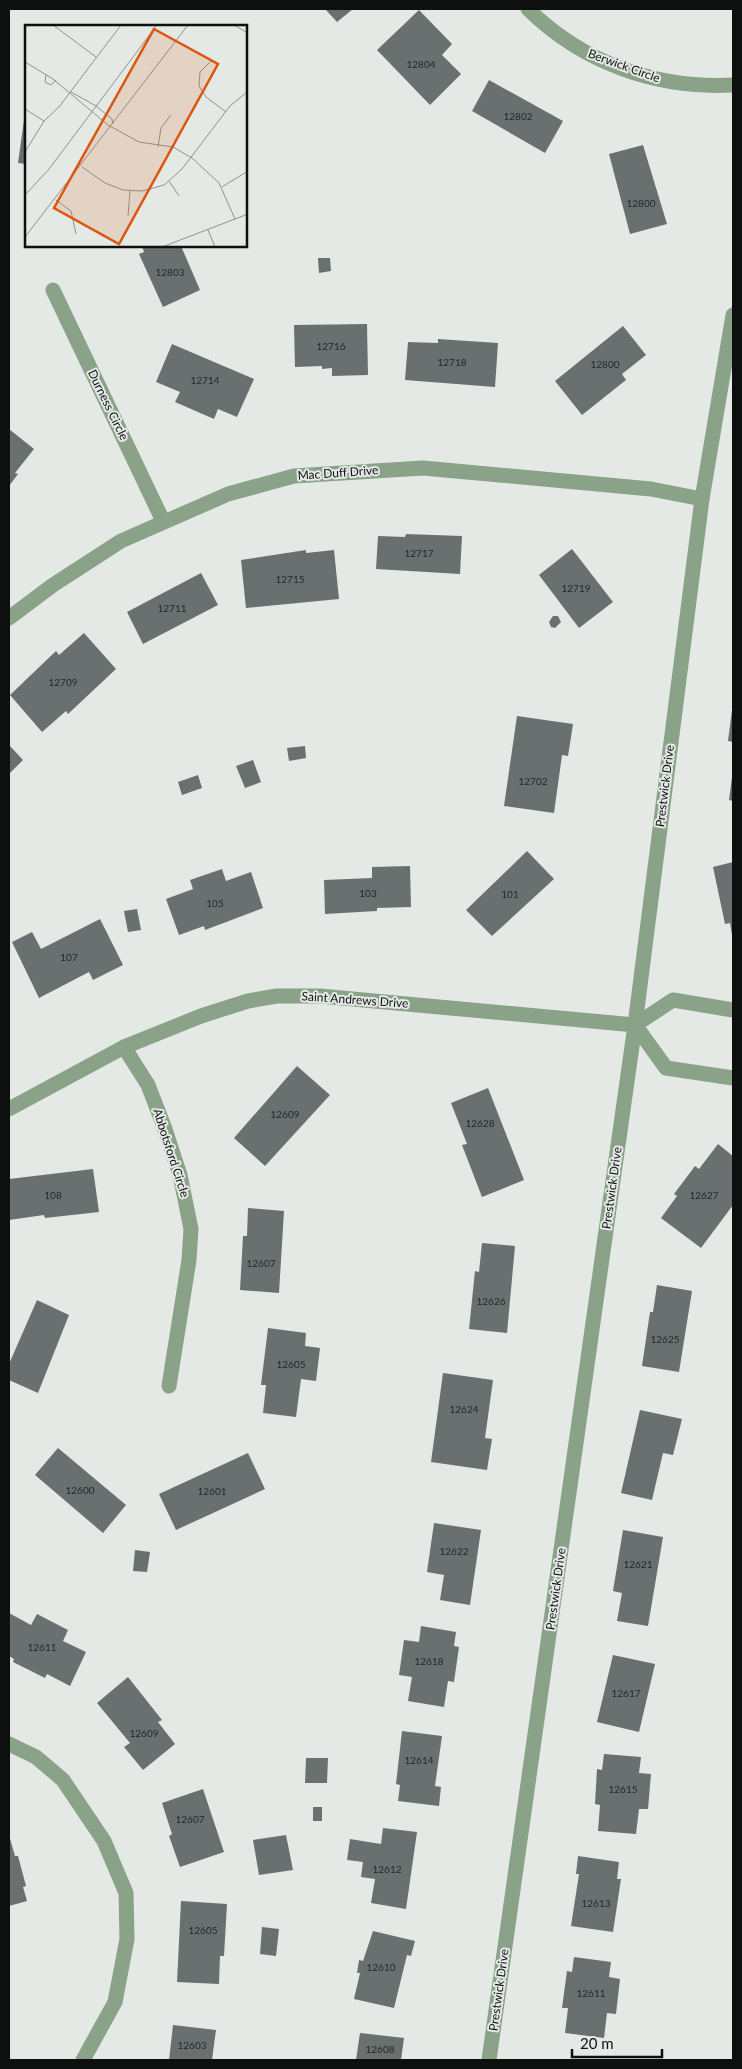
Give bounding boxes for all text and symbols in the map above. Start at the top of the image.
inset map [25,25,248,248]
street label: Berwick Circle [586,46,662,85]
house number: 12804 [406,58,436,70]
house number: 12802 [503,110,533,122]
house number: 12800 [626,197,656,209]
house number: 12803 [155,266,185,278]
house number: 12716 [316,340,346,352]
house number: 12718 [437,356,467,368]
house number: 12800 [590,358,620,370]
street label: Durness Circle [85,367,132,442]
house number: 12714 [190,374,220,386]
street label: Mac Duff Drive [297,462,379,483]
house number: 12717 [404,547,434,559]
house number: 12715 [275,573,305,585]
house number: 12719 [561,582,591,594]
house number: 12711 [157,602,187,614]
house number: 12709 [48,676,78,688]
street label: Prestwick Drive [652,744,677,828]
house number: 12702 [518,775,548,787]
house number: 103 [359,887,377,899]
house number: 101 [501,888,519,900]
house number: 105 [206,897,224,909]
house number: 107 [60,951,78,963]
street label: Saint Andrews Drive [301,988,409,1011]
street label: Abbotsford Circle [150,1107,193,1199]
house number: 12609 [270,1108,300,1120]
house number: 12628 [465,1117,495,1129]
street label: Prestwick Drive [598,1146,625,1230]
house number: 108 [44,1189,62,1201]
house number: 12627 [689,1189,719,1201]
house number: 12607 [246,1257,276,1269]
house number: 12626 [476,1295,506,1307]
house number: 12625 [650,1333,680,1345]
house number: 12605 [276,1358,306,1370]
house number: 12624 [449,1403,479,1415]
house number: 12600 [65,1484,95,1496]
house number: 12601 [197,1485,227,1497]
house number: 12622 [439,1545,469,1557]
street label: Prestwick Drive [542,1547,569,1631]
house number: 12621 [623,1558,653,1570]
house number: 12611 [27,1641,57,1653]
house number: 12618 [414,1655,444,1667]
house number: 12617 [611,1687,641,1699]
house number: 12609 [129,1727,159,1739]
house number: 12614 [404,1754,434,1766]
house number: 12615 [608,1783,638,1795]
house number: 12607 [175,1813,205,1825]
house number: 12612 [372,1863,402,1875]
house number: 12613 [581,1897,611,1909]
house number: 12605 [188,1924,218,1936]
street label: Prestwick Drive [485,1948,512,2032]
house number: 12610 [366,1961,396,1973]
house number: 12611 [576,1987,606,1999]
scale bar [572,2026,662,2058]
text: 20 m [580,2034,614,2052]
house number: 12603 [177,2039,207,2051]
house number: 12608 [365,2043,395,2055]

